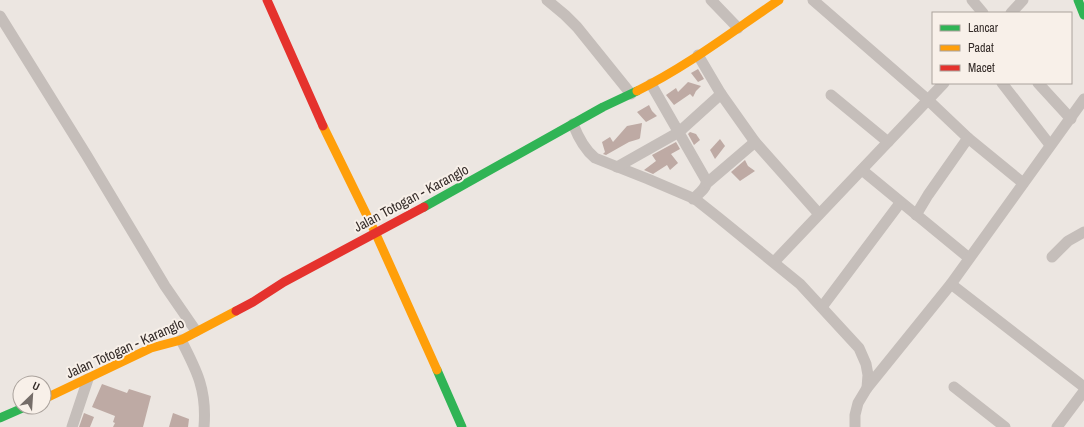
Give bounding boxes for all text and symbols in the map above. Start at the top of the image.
legend [932,12,1072,84]
text: Lancar [968,20,999,36]
text: Padat [968,40,994,56]
text: Macet [968,60,995,76]
street label: Jalan Totogan - Karanglo [351,160,471,236]
street label: Jalan Totogan - Karanglo [63,314,187,382]
north arrow [12,375,52,415]
text: U [30,378,42,394]

